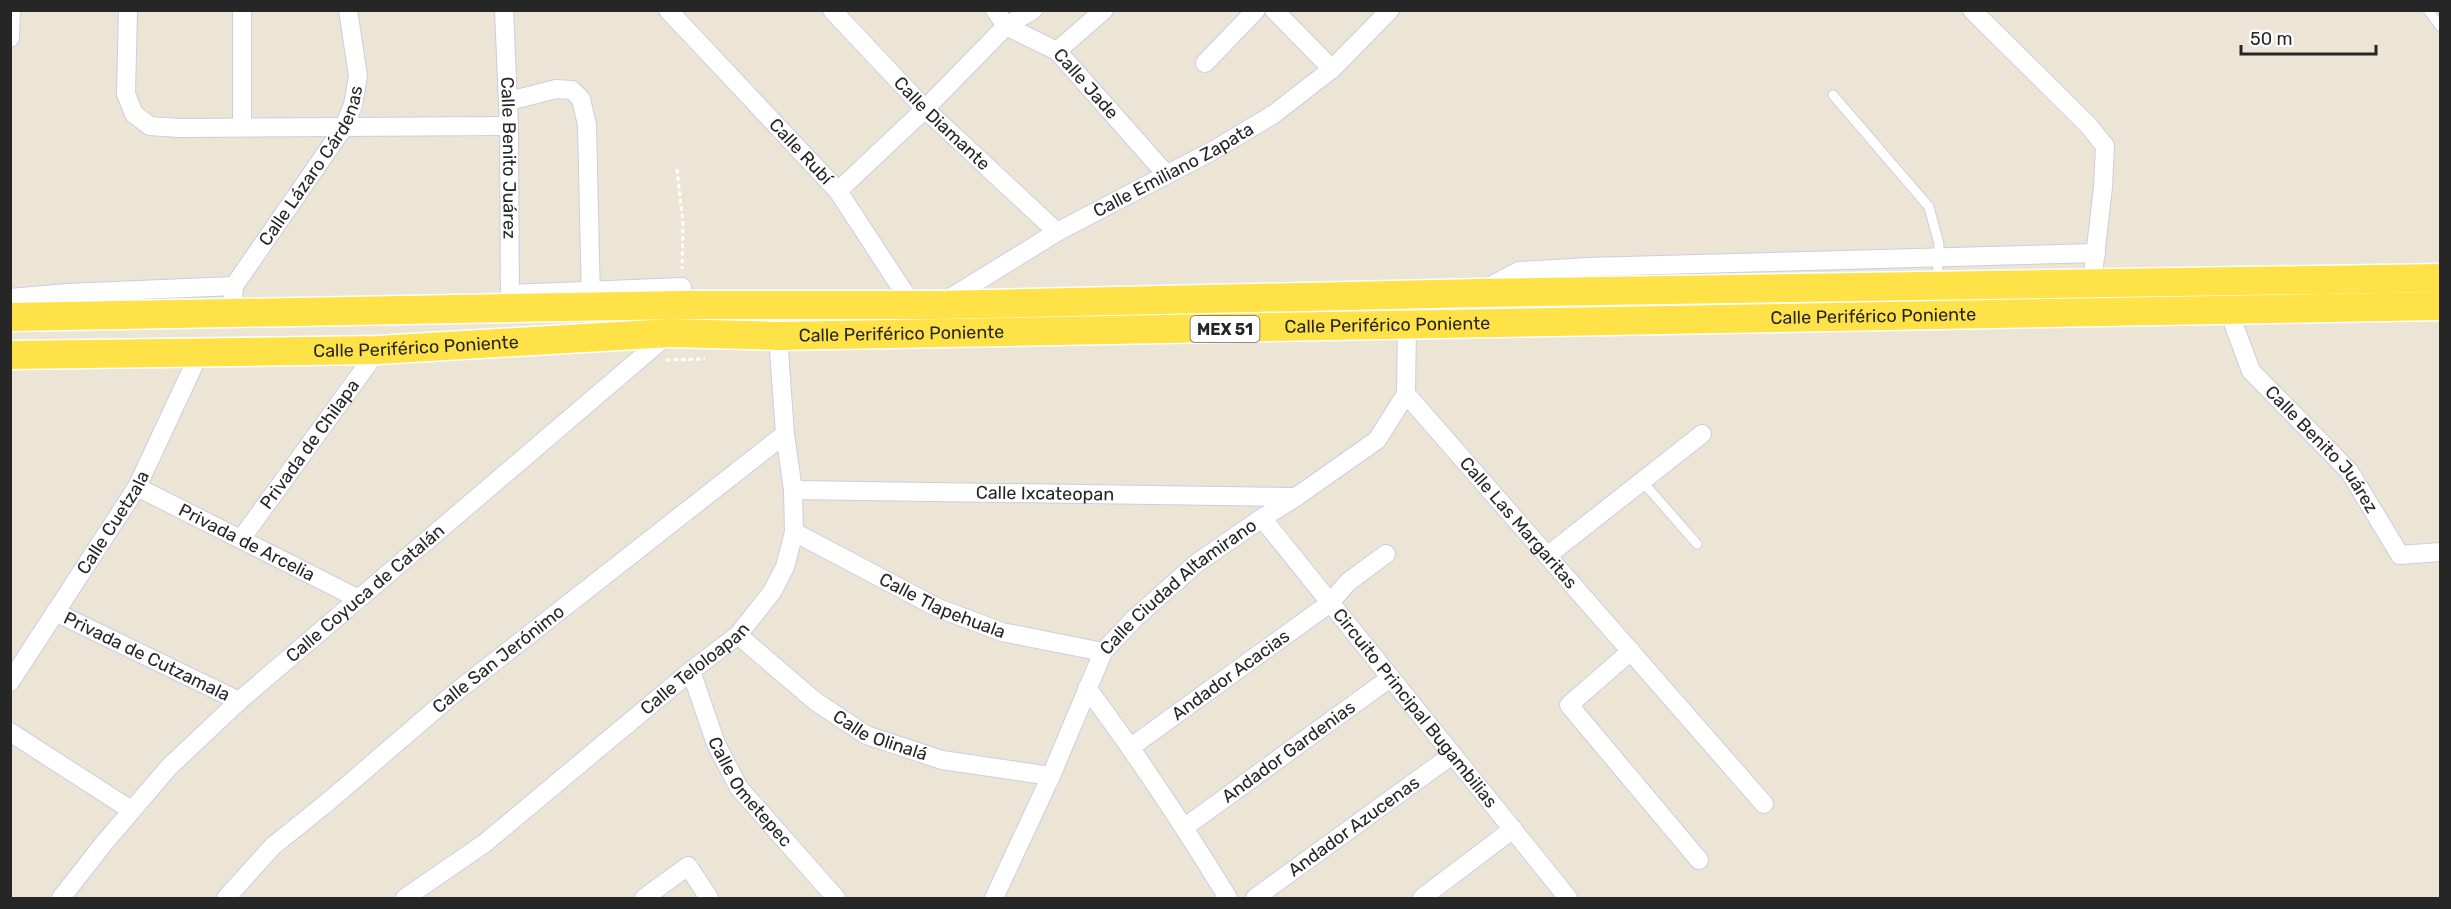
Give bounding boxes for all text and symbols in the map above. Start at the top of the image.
scale bar [2241,18,2376,56]
text: 50 m [2250,28,2293,50]
street label: Calle Jade [1049,44,1123,124]
street label: Calle Diamante [889,72,995,175]
street label: Calle Benito Juárez [496,76,521,239]
street label: Calle Lázaro Cárdenas [254,84,367,250]
street label: Calle Rubí [764,114,838,190]
street label: Calle Emiliano Zapata [1089,118,1258,222]
street label: Calle Periférico Poniente [1770,303,1976,329]
street label: Calle Periférico Poniente [1284,312,1490,338]
road number: MEX 51 [1190,316,1260,342]
street label: Calle Periférico Poniente [798,321,1004,347]
street label: Calle Periférico Poniente [313,331,519,362]
street label: Privada de Chilapa [255,375,364,513]
street label: Calle Benito Juárez [2260,381,2383,517]
street label: Calle Las Margaritas [1455,452,1582,593]
street label: Calle Cuetzala [72,467,154,578]
street label: Calle Ixcateopan [976,482,1114,505]
street label: Privada de Arcelia [175,499,319,586]
street label: Calle Ciudad Altamirano [1095,514,1261,659]
street label: Calle Coyuca de Catalán [281,519,449,667]
street label: Calle Tlapehuala [876,568,1009,643]
street label: Calle San Jerónimo [428,600,569,718]
street label: Circuito Principal Bugambilias [1328,604,1502,812]
street label: Privada de Cutzamala [60,607,233,706]
street label: Calle Teloloapan [636,618,754,720]
street label: Andador Acacias [1167,625,1294,725]
street label: Andador Gardenias [1218,696,1360,808]
street label: Calle Olinalá [829,705,930,765]
street label: Calle Ometepec [703,734,797,851]
street label: Andador Azucenas [1284,771,1424,881]

